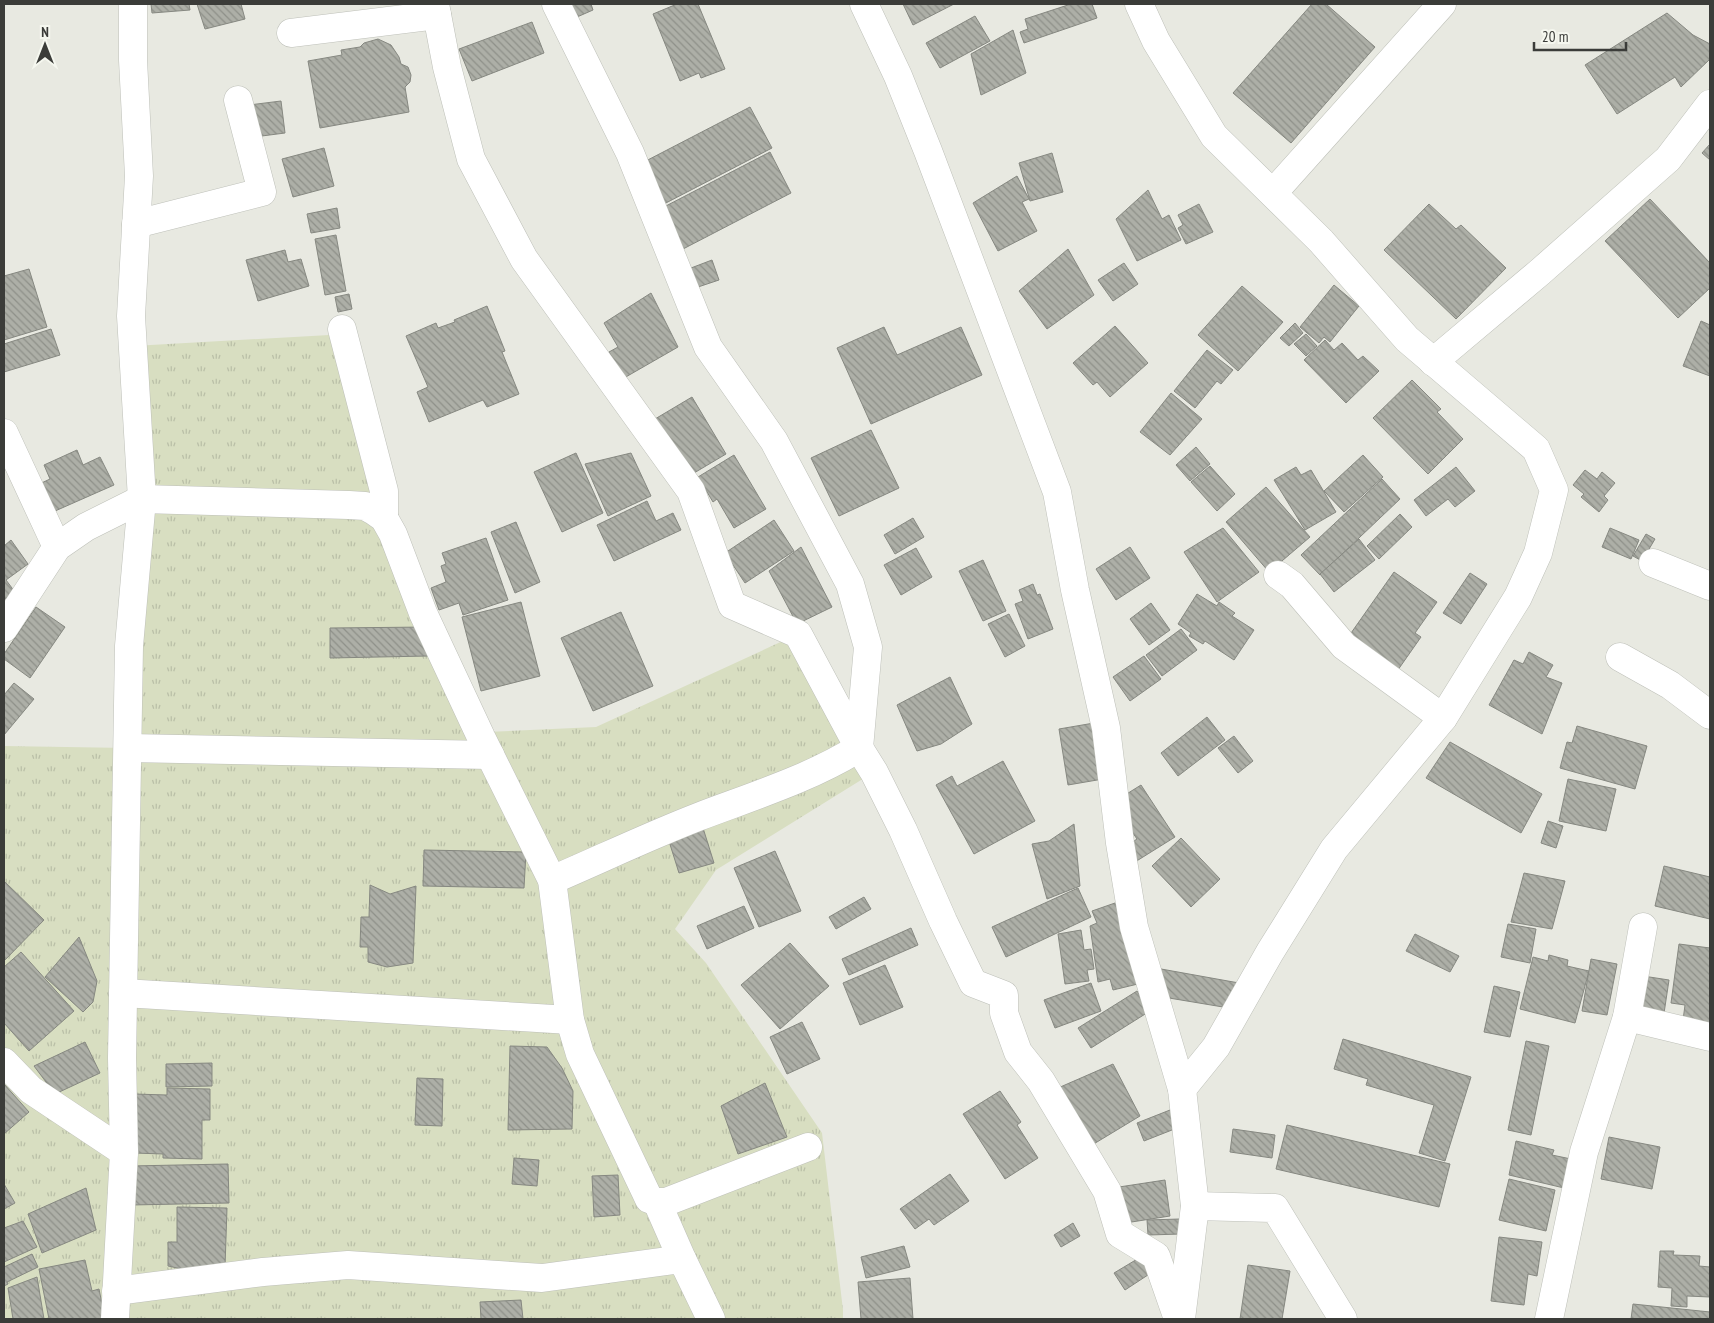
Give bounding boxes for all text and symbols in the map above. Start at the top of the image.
north arrow [20,20,70,70]
scale bar [1534,20,1626,52]
text: N [41,23,49,41]
text: 20 m [1542,27,1568,46]

